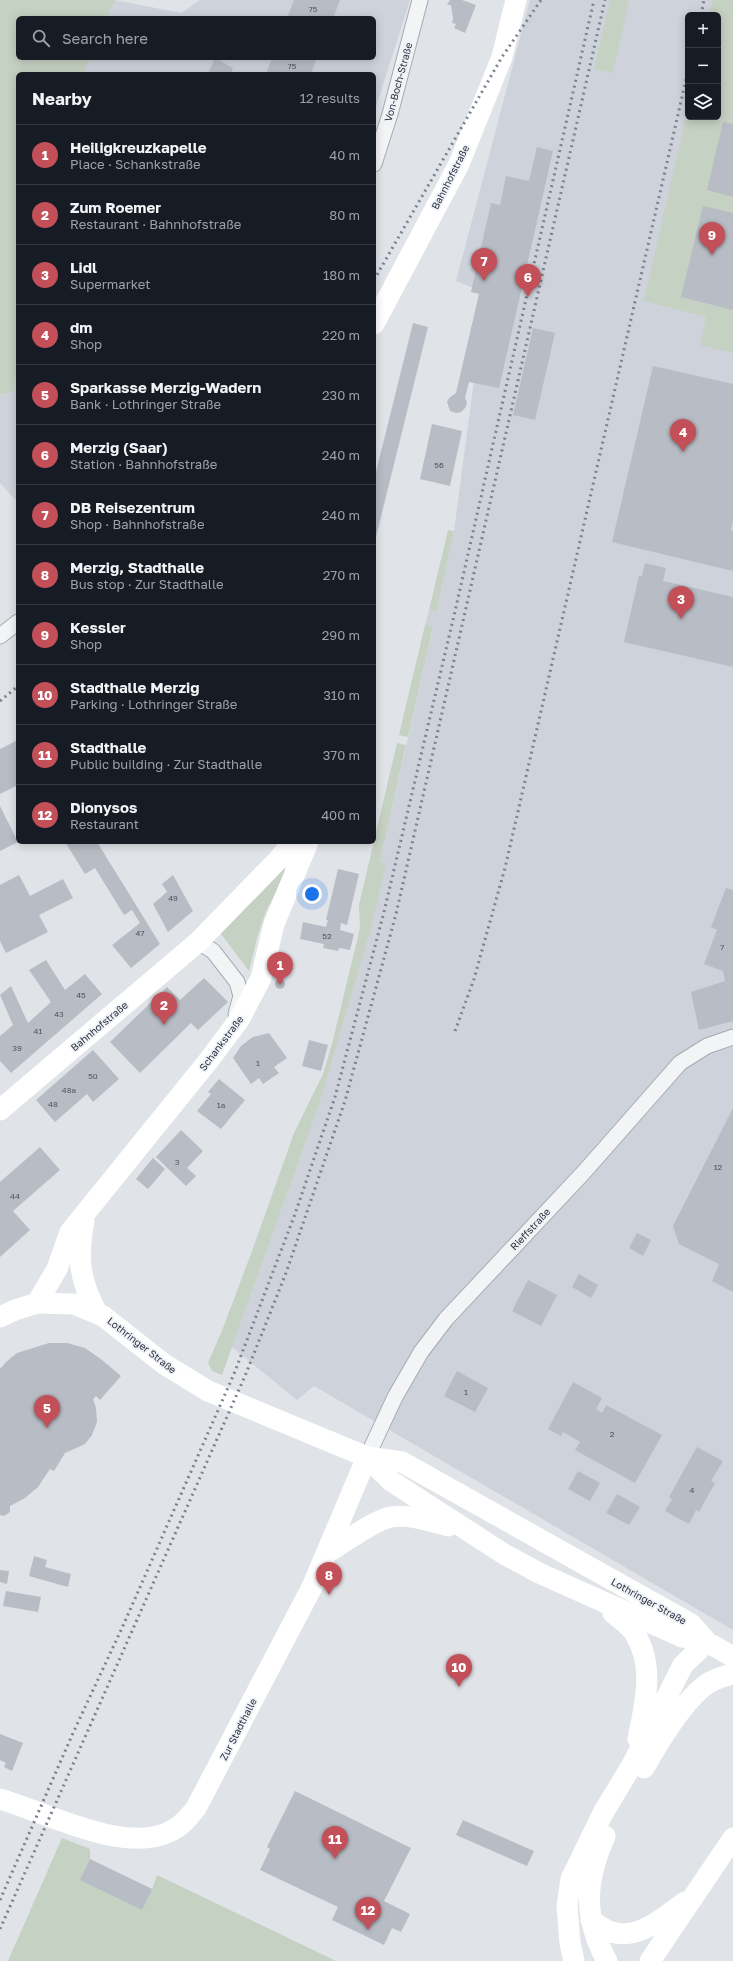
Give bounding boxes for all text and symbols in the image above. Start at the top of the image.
house number: 75 [309,4,318,14]
map controls [685,12,721,120]
button: + [685,12,721,48]
search box [16,16,376,60]
icon: search [30,27,52,49]
text: Search here [62,29,148,47]
street label: Von-Boch-Straße [382,41,414,123]
button: − [685,48,721,84]
house number: 75 [288,61,297,71]
button: layers [685,84,721,120]
text: Nearby [32,88,92,109]
text: 12 results [300,90,360,106]
text: Heiligkreuzkapelle [70,138,207,156]
street label: Bahnhofstraße [429,143,471,211]
text: 1 [42,147,48,163]
text: 40 m [329,147,360,163]
text: Place · Schankstraße [70,156,201,172]
text: Zum Roemer [70,198,161,216]
text: 2 [41,207,49,223]
text: 80 m [329,207,360,223]
text: Restaurant · Bahnhofstraße [70,216,241,232]
pin: 9 [699,222,725,255]
pin: 7 [471,248,497,281]
text: Lidl [70,258,97,276]
pin: 6 [515,264,541,297]
text: 3 [41,267,49,283]
text: 180 m [323,267,360,283]
text: Supermarket [70,276,151,292]
text: dm [70,318,92,336]
text: 4 [41,327,49,343]
text: 220 m [322,327,360,343]
text: Shop [70,336,102,352]
text: Sparkasse Merzig-Wadern [70,378,261,396]
text: 5 [41,387,49,403]
text: 230 m [322,387,360,403]
text: Bank · Lothringer Straße [70,396,221,412]
pin: 4 [670,419,696,452]
text: Merzig (Saar) [70,438,168,456]
text: 6 [41,447,49,463]
text: 240 m [322,447,360,463]
text: Station · Bahnhofstraße [70,456,217,472]
house number: 56 [434,460,444,470]
text: DB Reisezentrum [70,498,195,516]
text: 7 [41,507,49,523]
text: 240 m [322,507,360,523]
text: Shop · Bahnhofstraße [70,516,204,532]
text: Merzig, Stadthalle [70,558,204,576]
text: 8 [41,567,49,583]
text: 270 m [323,567,360,583]
text: Bus stop · Zur Stadthalle [70,576,224,592]
pin: 3 [668,586,694,619]
text: Kessler [70,618,126,636]
text: 9 [41,627,49,643]
text: 290 m [322,627,360,643]
text: Shop [70,636,102,652]
text: Stadthalle Merzig [70,678,199,696]
text: 10 [37,687,53,703]
text: 310 m [323,687,360,703]
text: Parking · Lothringer Straße [70,696,237,712]
text: Stadthalle [70,738,146,756]
text: 11 [38,747,52,763]
text: 370 m [323,747,360,763]
text: Public building · Zur Stadthalle [70,756,262,772]
text: Dionysos [70,798,137,816]
text: 12 [38,807,52,823]
text: 400 m [321,807,360,823]
text: Restaurant [70,816,139,832]
your location [302,884,322,904]
house number: 49 [168,893,178,903]
house number: 47 [135,928,145,938]
house number: 52 [322,931,332,941]
house number: 7 [720,942,724,952]
pin: 1 [267,952,293,985]
house number: 45 [76,990,86,1000]
pin: 2 [151,992,177,1025]
street label: Bahnhofstraße [68,999,130,1053]
house number: 43 [54,1009,64,1019]
street label: Schankstraße [196,1013,246,1073]
house number: 41 [34,1026,42,1036]
house number: 39 [12,1043,22,1053]
house number: 1 [256,1058,260,1068]
house number: 50 [88,1071,98,1081]
house number: 48a [62,1085,76,1095]
house number: 48 [48,1099,58,1109]
house number: 1a [217,1100,225,1110]
house number: 3 [175,1157,180,1167]
house number: 12 [714,1162,723,1172]
house number: 44 [10,1191,20,1201]
street label: Rieffstraße [508,1205,553,1252]
street label: Lothringer Straße [105,1314,179,1376]
house number: 1 [464,1387,468,1397]
pin: 5 [34,1395,60,1428]
house number: 2 [610,1429,615,1439]
house number: 4 [690,1485,695,1495]
pin: 8 [316,1562,342,1595]
street label: Lothringer Straße [609,1575,689,1627]
pin: 10 [446,1654,472,1687]
street label: Zur Stadthalle [217,1696,259,1762]
pin: 11 [322,1826,348,1859]
pin: 12 [355,1897,381,1930]

